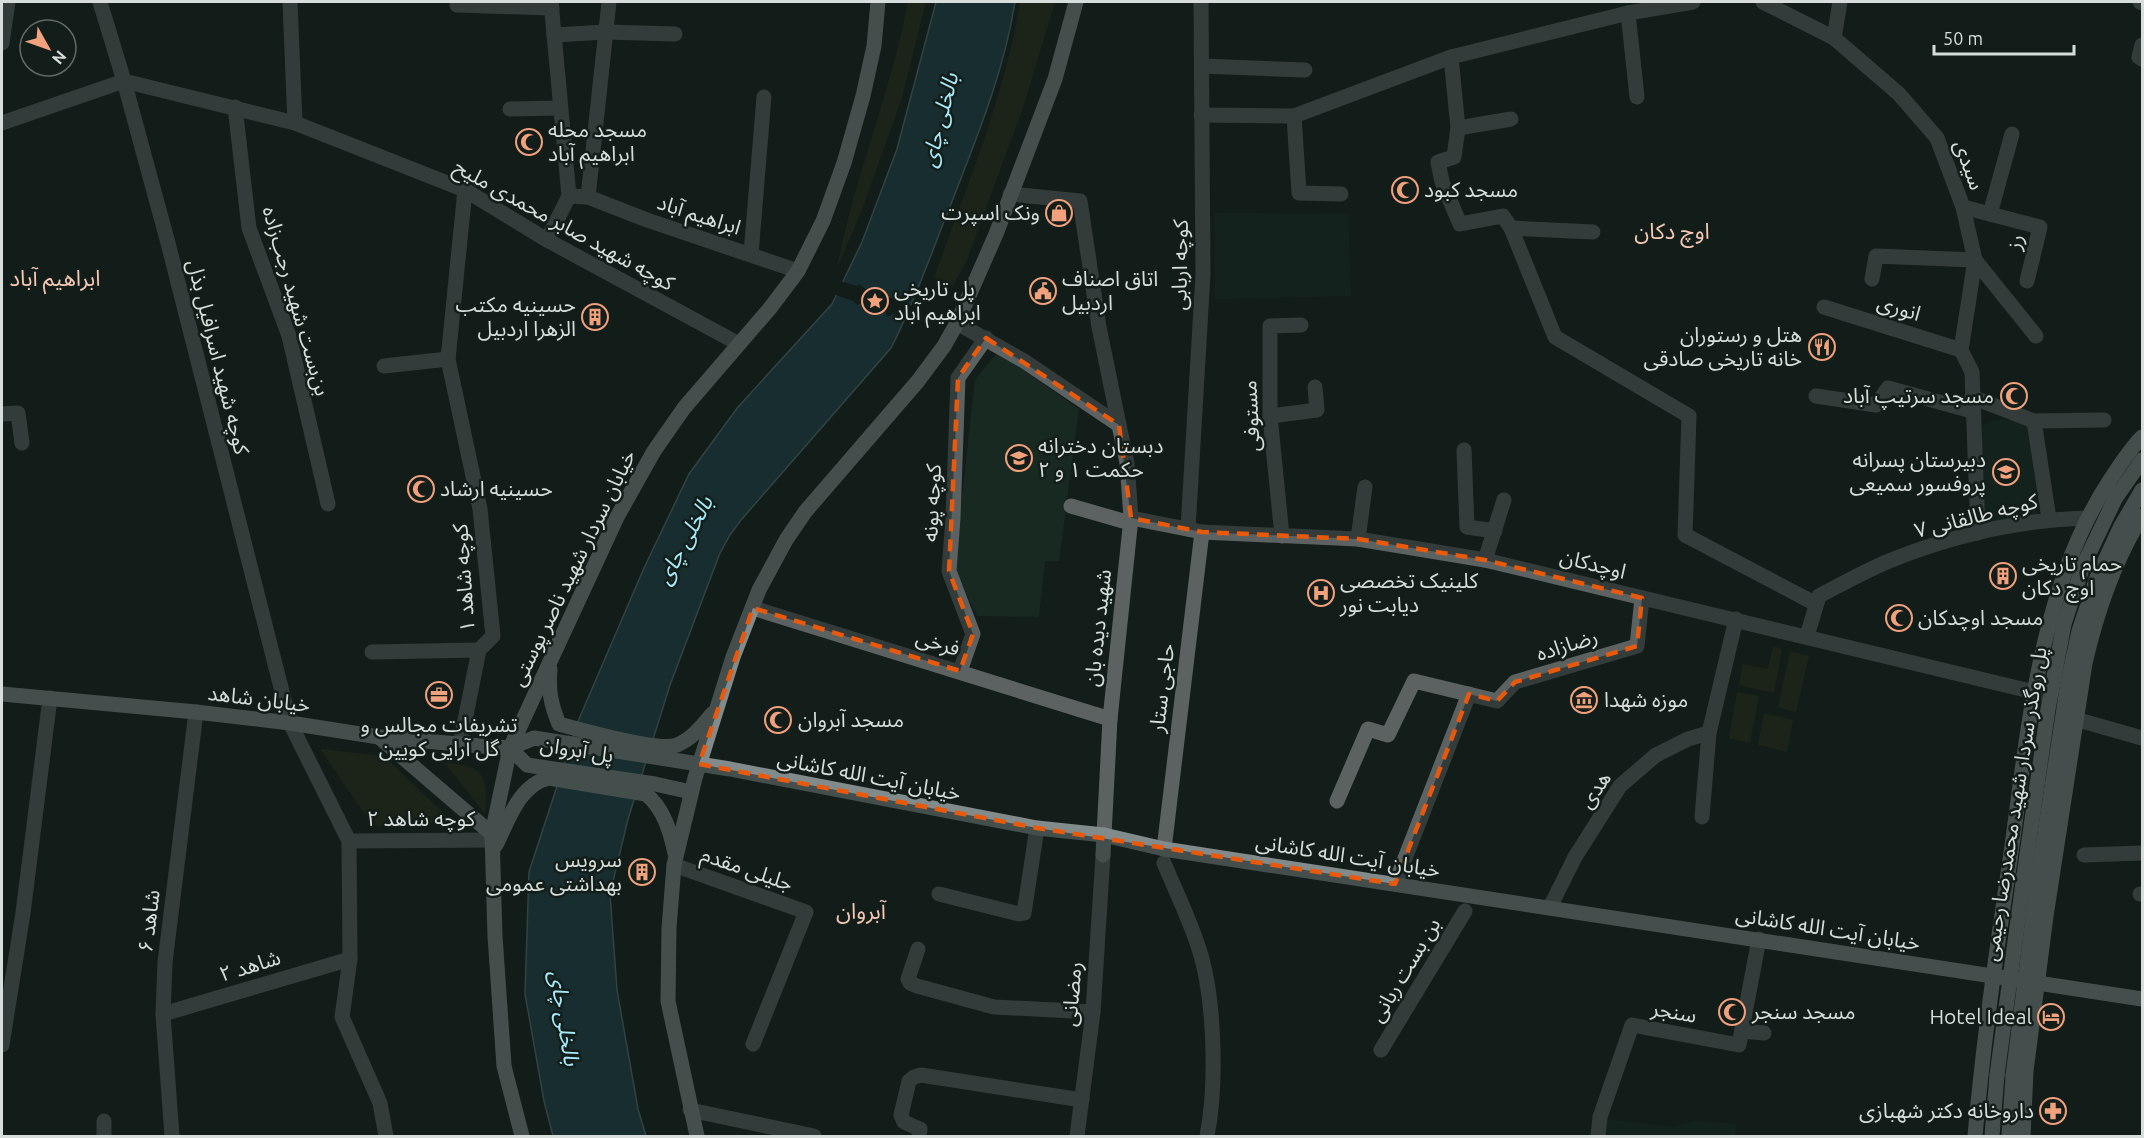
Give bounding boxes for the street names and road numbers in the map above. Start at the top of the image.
street label: سیدی [1949,136,1990,193]
street label: کوچه شهید صابر محمدی ملیح [448,154,679,298]
street label: ابراهیم آباد [653,189,744,243]
street label: بن‌بست شهید رجب‌زاده [257,203,336,399]
street label: کوچه اربابی [1166,219,1194,311]
street label: رز [2000,232,2028,253]
street label: کوچه شهید اسرافیل بذل [181,257,255,457]
street label: انوری [1874,289,1924,326]
street label: مستوفی [1236,380,1265,452]
street label: خیابان سردار شهید ناصر پوستی [504,446,642,690]
street label: کوچه پونه [917,463,947,543]
street label: کوچه طالقانی ۷ [1912,488,2041,544]
street label: کوچه شاهد ۱ [447,523,481,633]
street label: اوچدکان [1557,543,1629,585]
street label: شهید دیده بان [1079,568,1116,688]
street label: رضازاده [1533,623,1601,666]
street label: فرخی [913,624,963,661]
street label: حاجی ستار [1144,642,1179,735]
street label: پل روگذر سردار شهید محمدرضا رحیمی [1977,645,2053,963]
street label: خیابان شاهد [206,680,312,717]
street label: پل آبروان [538,731,616,769]
street label: خیابان آیت الله کاشانی [775,745,963,806]
street label: هدی [1573,766,1616,813]
street label: کوچه شاهد ۲ [367,806,476,832]
street label: خیابان آیت الله کاشانی [1254,829,1442,882]
street label: جلیلی مقدم [696,841,797,900]
street label: شاهد ۶ [132,888,164,953]
street label: خیابان آیت الله کاشانی [1734,902,1922,955]
street label: بن بست ربانی [1364,913,1445,1026]
street label: شاهد ۲ [216,944,283,986]
street label: رمضانی [1056,960,1087,1027]
street label: سنجر [1649,995,1699,1028]

